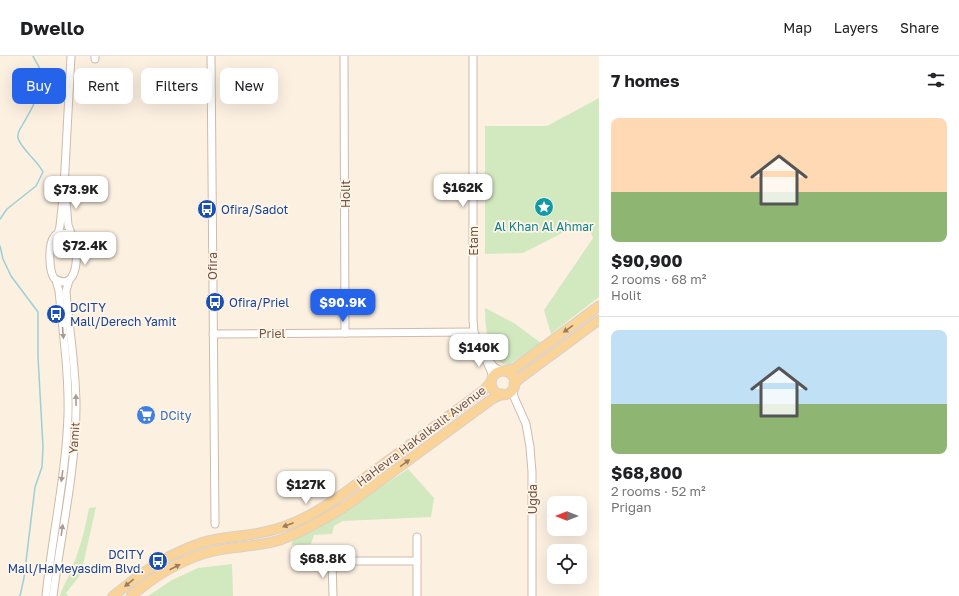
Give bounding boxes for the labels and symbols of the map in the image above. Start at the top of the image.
pin: $162K [435,174,491,208]
pin: $73.9K [43,176,109,210]
street label: Holit [338,180,353,208]
place icon: Al Khan Al Ahmar [533,196,555,218]
bus stop icon: Ofira/Sadot [196,198,218,220]
place label: Ofira/Sadot [221,202,289,217]
place label: Al Khan Al Ahmar [494,219,594,234]
street label: Etam [466,226,481,256]
pin: $72.4K [52,232,118,266]
street label: Ofira [205,252,220,280]
pin: $90.9K [310,289,376,323]
bus stop icon: Ofira/Priel [204,291,226,313]
place label: Ofira/Priel [229,295,289,310]
place label: DCITY Mall/Derech Yamit [70,300,177,329]
bus stop icon: DCITY Mall/Derech Yamit [45,303,67,325]
one-way arrow [562,325,573,333]
street label: Priel [259,326,285,341]
one-way arrow [60,327,66,339]
pin: $140K [451,334,507,368]
street label: HaHevra HaKalkalit Avenue [353,382,489,490]
one-way arrow [73,393,79,406]
supermarket icon: DCity [135,404,157,426]
place label: DCity [160,408,192,423]
street label: Yamit [65,421,83,455]
one-way arrow [399,459,410,467]
one-way arrow [59,470,66,482]
pin: $127K [278,471,334,505]
street label: Ugda [525,484,540,514]
north arrow [547,496,587,536]
one-way arrow [282,522,294,528]
one-way arrow [59,524,65,536]
pin: $68.8K [290,545,356,579]
place label: DCITY Mall/HaMeyasdim Blvd. [8,547,144,576]
bus stop icon: DCITY Mall/HaMeyasdim Blvd. [147,550,169,572]
one-way arrow [169,563,181,570]
one-way arrow [124,579,135,588]

